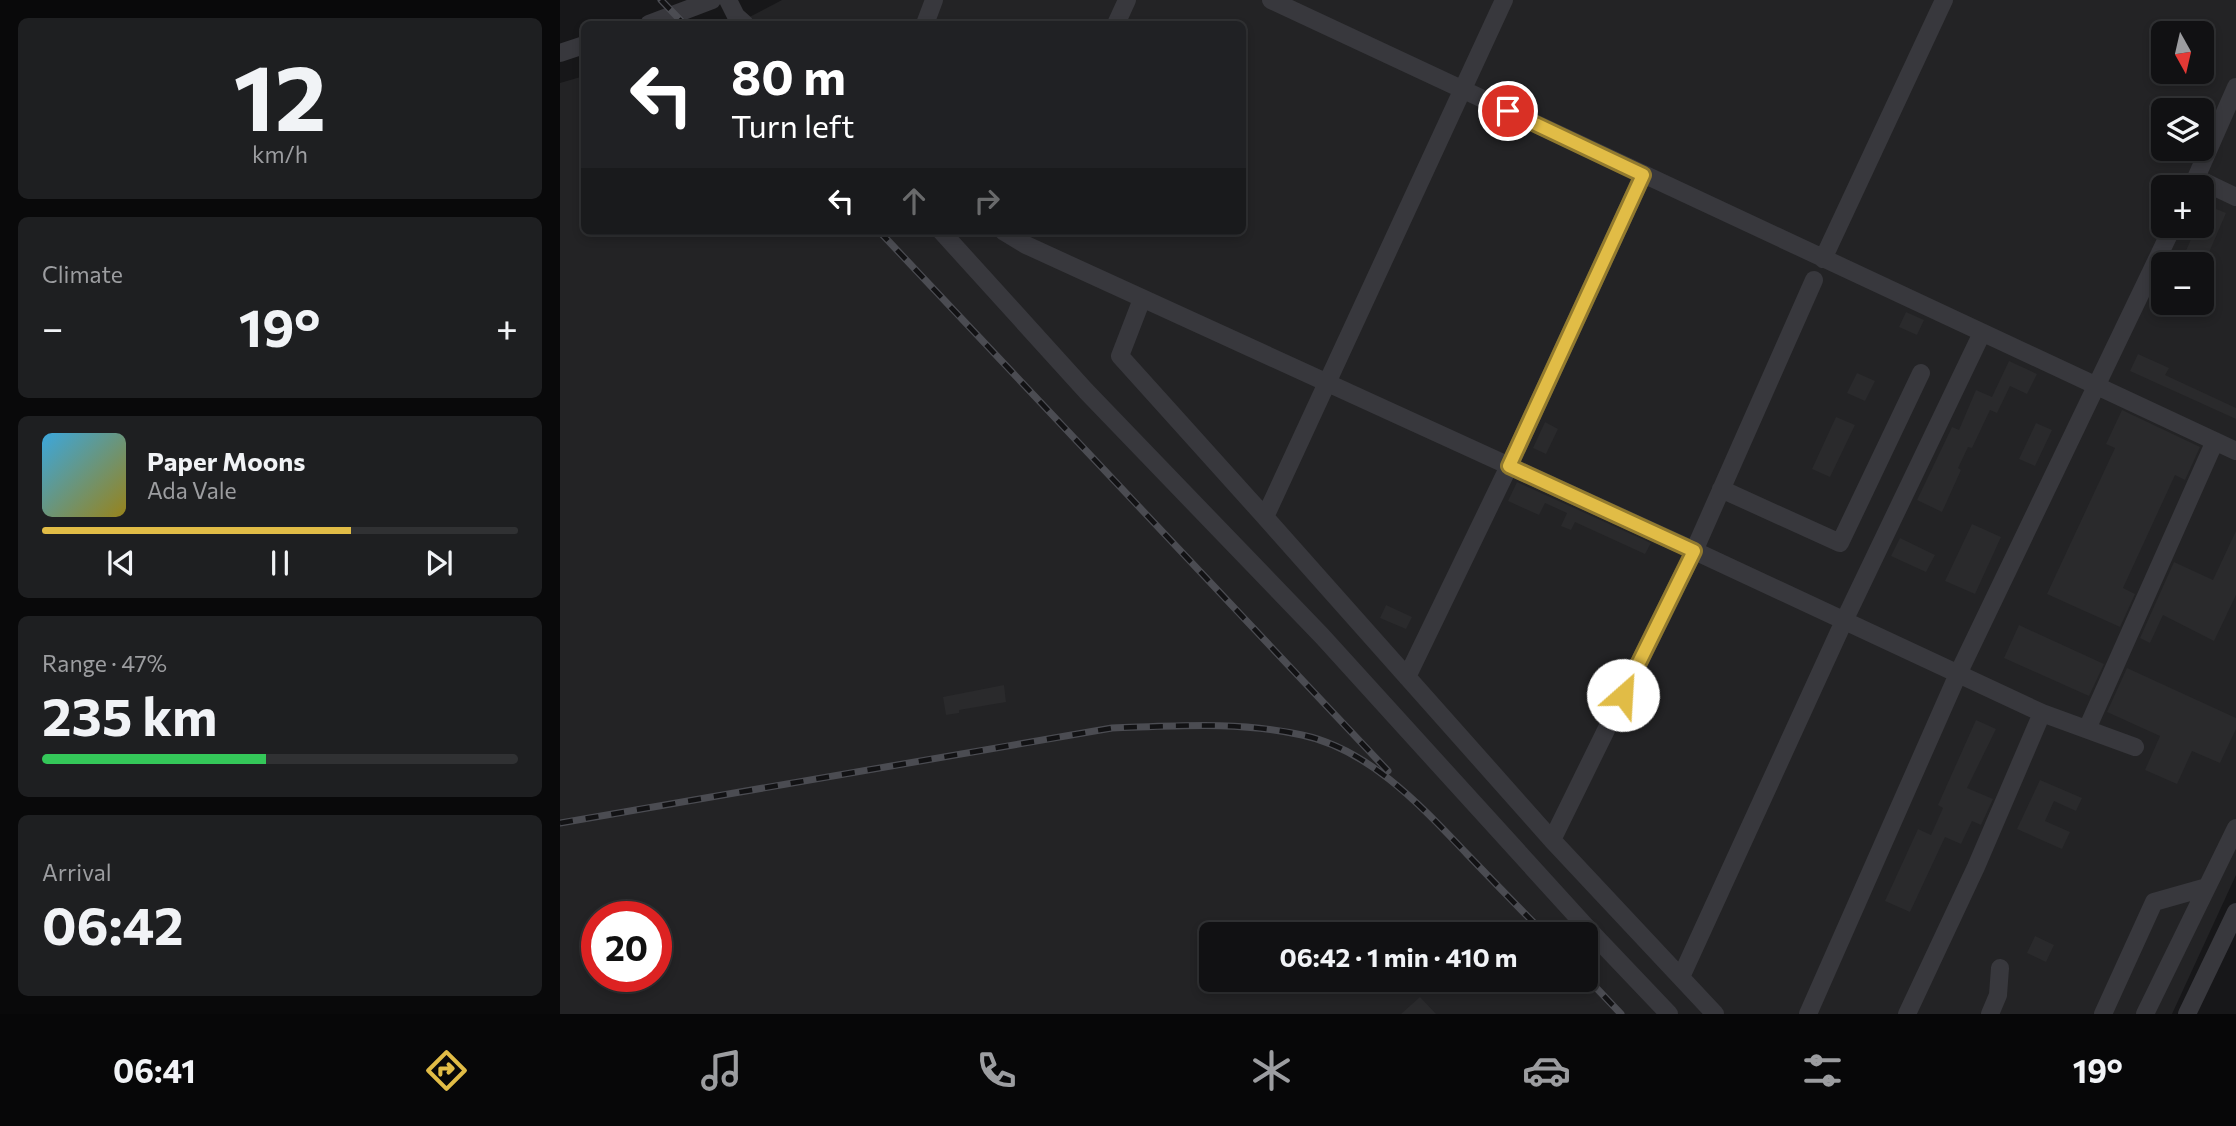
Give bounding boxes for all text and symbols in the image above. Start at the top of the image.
north arrow [2151,21,2214,84]
map controls [2151,21,2214,315]
text: 12 [234,38,326,150]
text: 80 m [731,45,846,105]
icon: left [616,49,707,140]
pin [1478,81,1538,141]
icon: arrive [1489,92,1527,130]
button: layers [2151,98,2214,161]
text: Turn left [731,105,855,145]
text: km/h [252,140,308,168]
button: + [2151,175,2214,238]
icon: left [822,182,860,220]
icon: ahead [895,182,933,220]
icon: right [968,182,1006,220]
button: − [2151,252,2214,315]
text: Climate [42,260,123,288]
text: 19° [239,294,320,358]
text: − [42,303,64,350]
text: + [496,303,518,350]
text: Paper Moons [147,445,305,476]
text: Ada Vale [147,476,237,504]
icon: previous [102,544,140,582]
icon: pause [261,544,299,582]
icon: next [420,544,458,582]
text: Range · 47% [42,649,167,677]
position arrow [1586,658,1660,732]
text: 235 km [42,683,217,747]
text: Arrival [42,858,112,886]
text: 06:42 [42,892,184,956]
speed limit sign: 20 [581,901,672,992]
text: 06:42 · 1 min · 410 m [1280,941,1517,972]
icon: directions [422,1046,471,1095]
icon: music [697,1046,746,1095]
icon: phone [972,1046,1021,1095]
icon: climate [1247,1046,1296,1095]
icon: car [1522,1046,1571,1095]
icon: filters [1798,1046,1847,1095]
text: 06:41 [113,1050,196,1090]
text: 19° [2073,1050,2123,1090]

